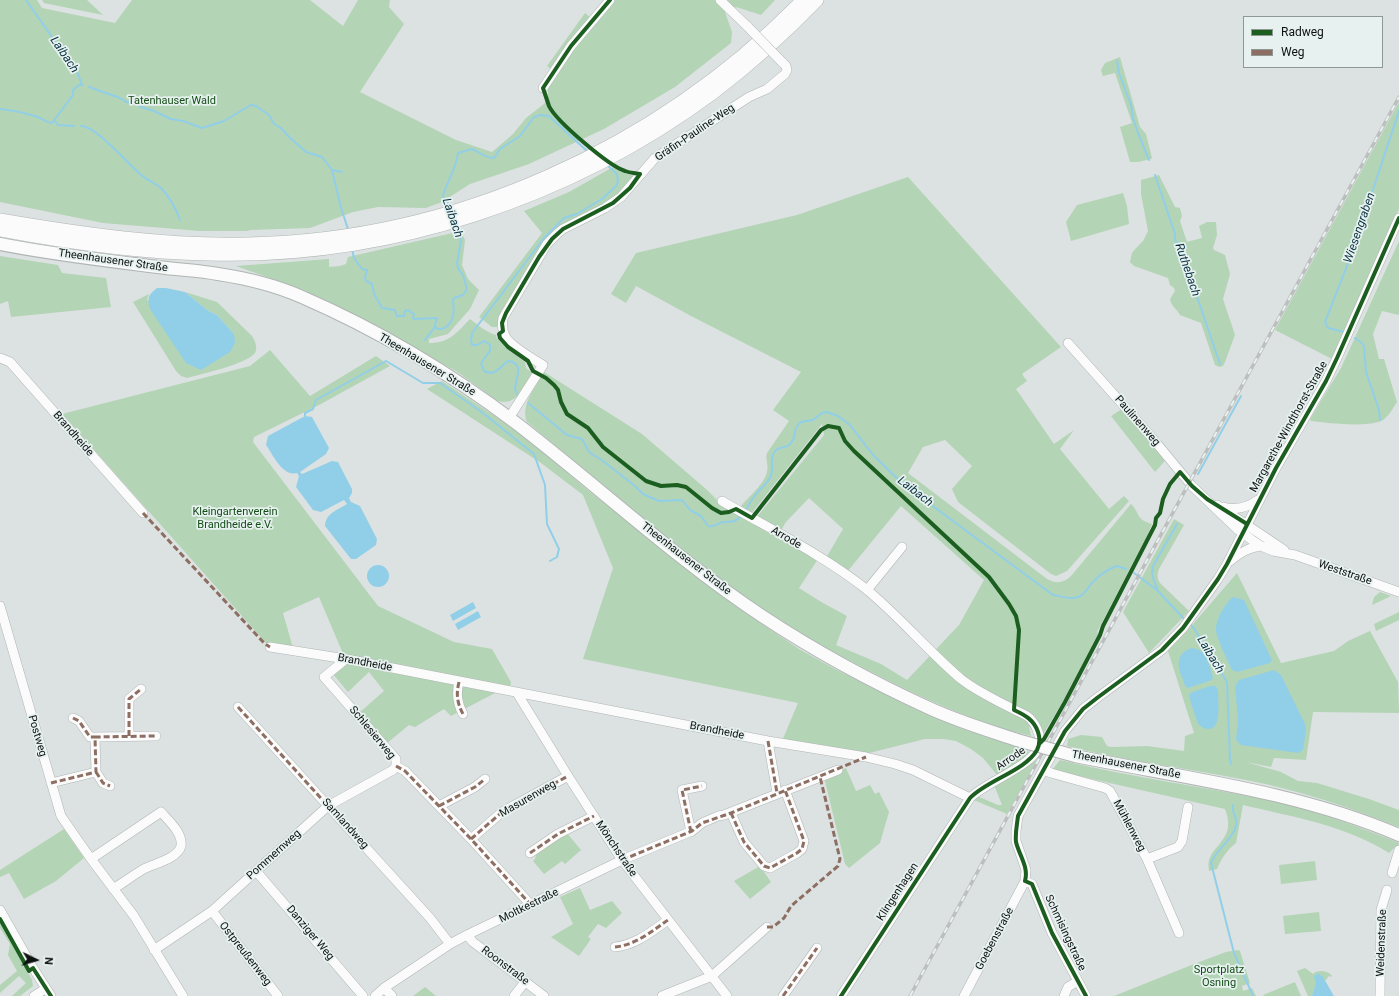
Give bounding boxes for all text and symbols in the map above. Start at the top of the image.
legend [1243,16,1383,68]
text: Radweg [1281,25,1324,39]
water label: Laibach [47,34,81,76]
text: Weg [1281,45,1305,59]
park label: Tatenhauser Wald [128,94,216,108]
street label: Gräfin-Pauline-Weg [653,102,737,164]
water label: Wiesengraben [1341,191,1379,265]
water label: Laibach [439,196,465,240]
water label: Ruthebach [1171,241,1203,299]
street label: Theenhausener Straße [57,247,169,275]
street label: Theenhausener Straße [376,331,478,399]
street label: Margarethe-Windthorst-Straße [1247,359,1331,495]
street label: Paulinenweg [1112,393,1162,449]
street label: Brandheide [50,409,96,459]
water label: Laibach [894,474,936,510]
park label: Kleingartenverein Brandheide e.V. [192,505,278,531]
street label: Theenhausener Straße [638,520,734,598]
street label: Arrode [768,524,804,552]
street label: Weststraße [1316,558,1374,588]
water label: Laibach [1193,634,1227,676]
street label: Brandheide [337,651,393,675]
street label: Schlesierweg [346,704,398,762]
street label: Postweg [25,714,49,758]
street label: Brandheide [689,719,745,743]
street label: Arrode [994,744,1028,774]
street label: Theenhausener Straße [1071,748,1181,782]
street label: Masurenweg [497,777,559,821]
street label: Samlandweg [319,796,371,852]
street label: Mühlenweg [1110,798,1148,854]
street label: Mönchstraße [592,818,640,880]
street label: Pommernweg [244,827,304,883]
street label: Klingenhagen [874,861,922,923]
street label: Moltkestraße [497,886,561,926]
street label: Schmisingstraße [1042,893,1088,973]
street label: Danziger Weg [283,903,337,963]
street label: Goebenstraße [973,906,1017,972]
street label: Weidenstraße [1374,909,1390,977]
street label: Ostpreußenweg [216,919,274,989]
north arrow [16,940,56,980]
street label: Roonstraße [478,944,532,988]
text: N [42,957,55,966]
park label: Sportplatz Osning [1194,963,1244,989]

